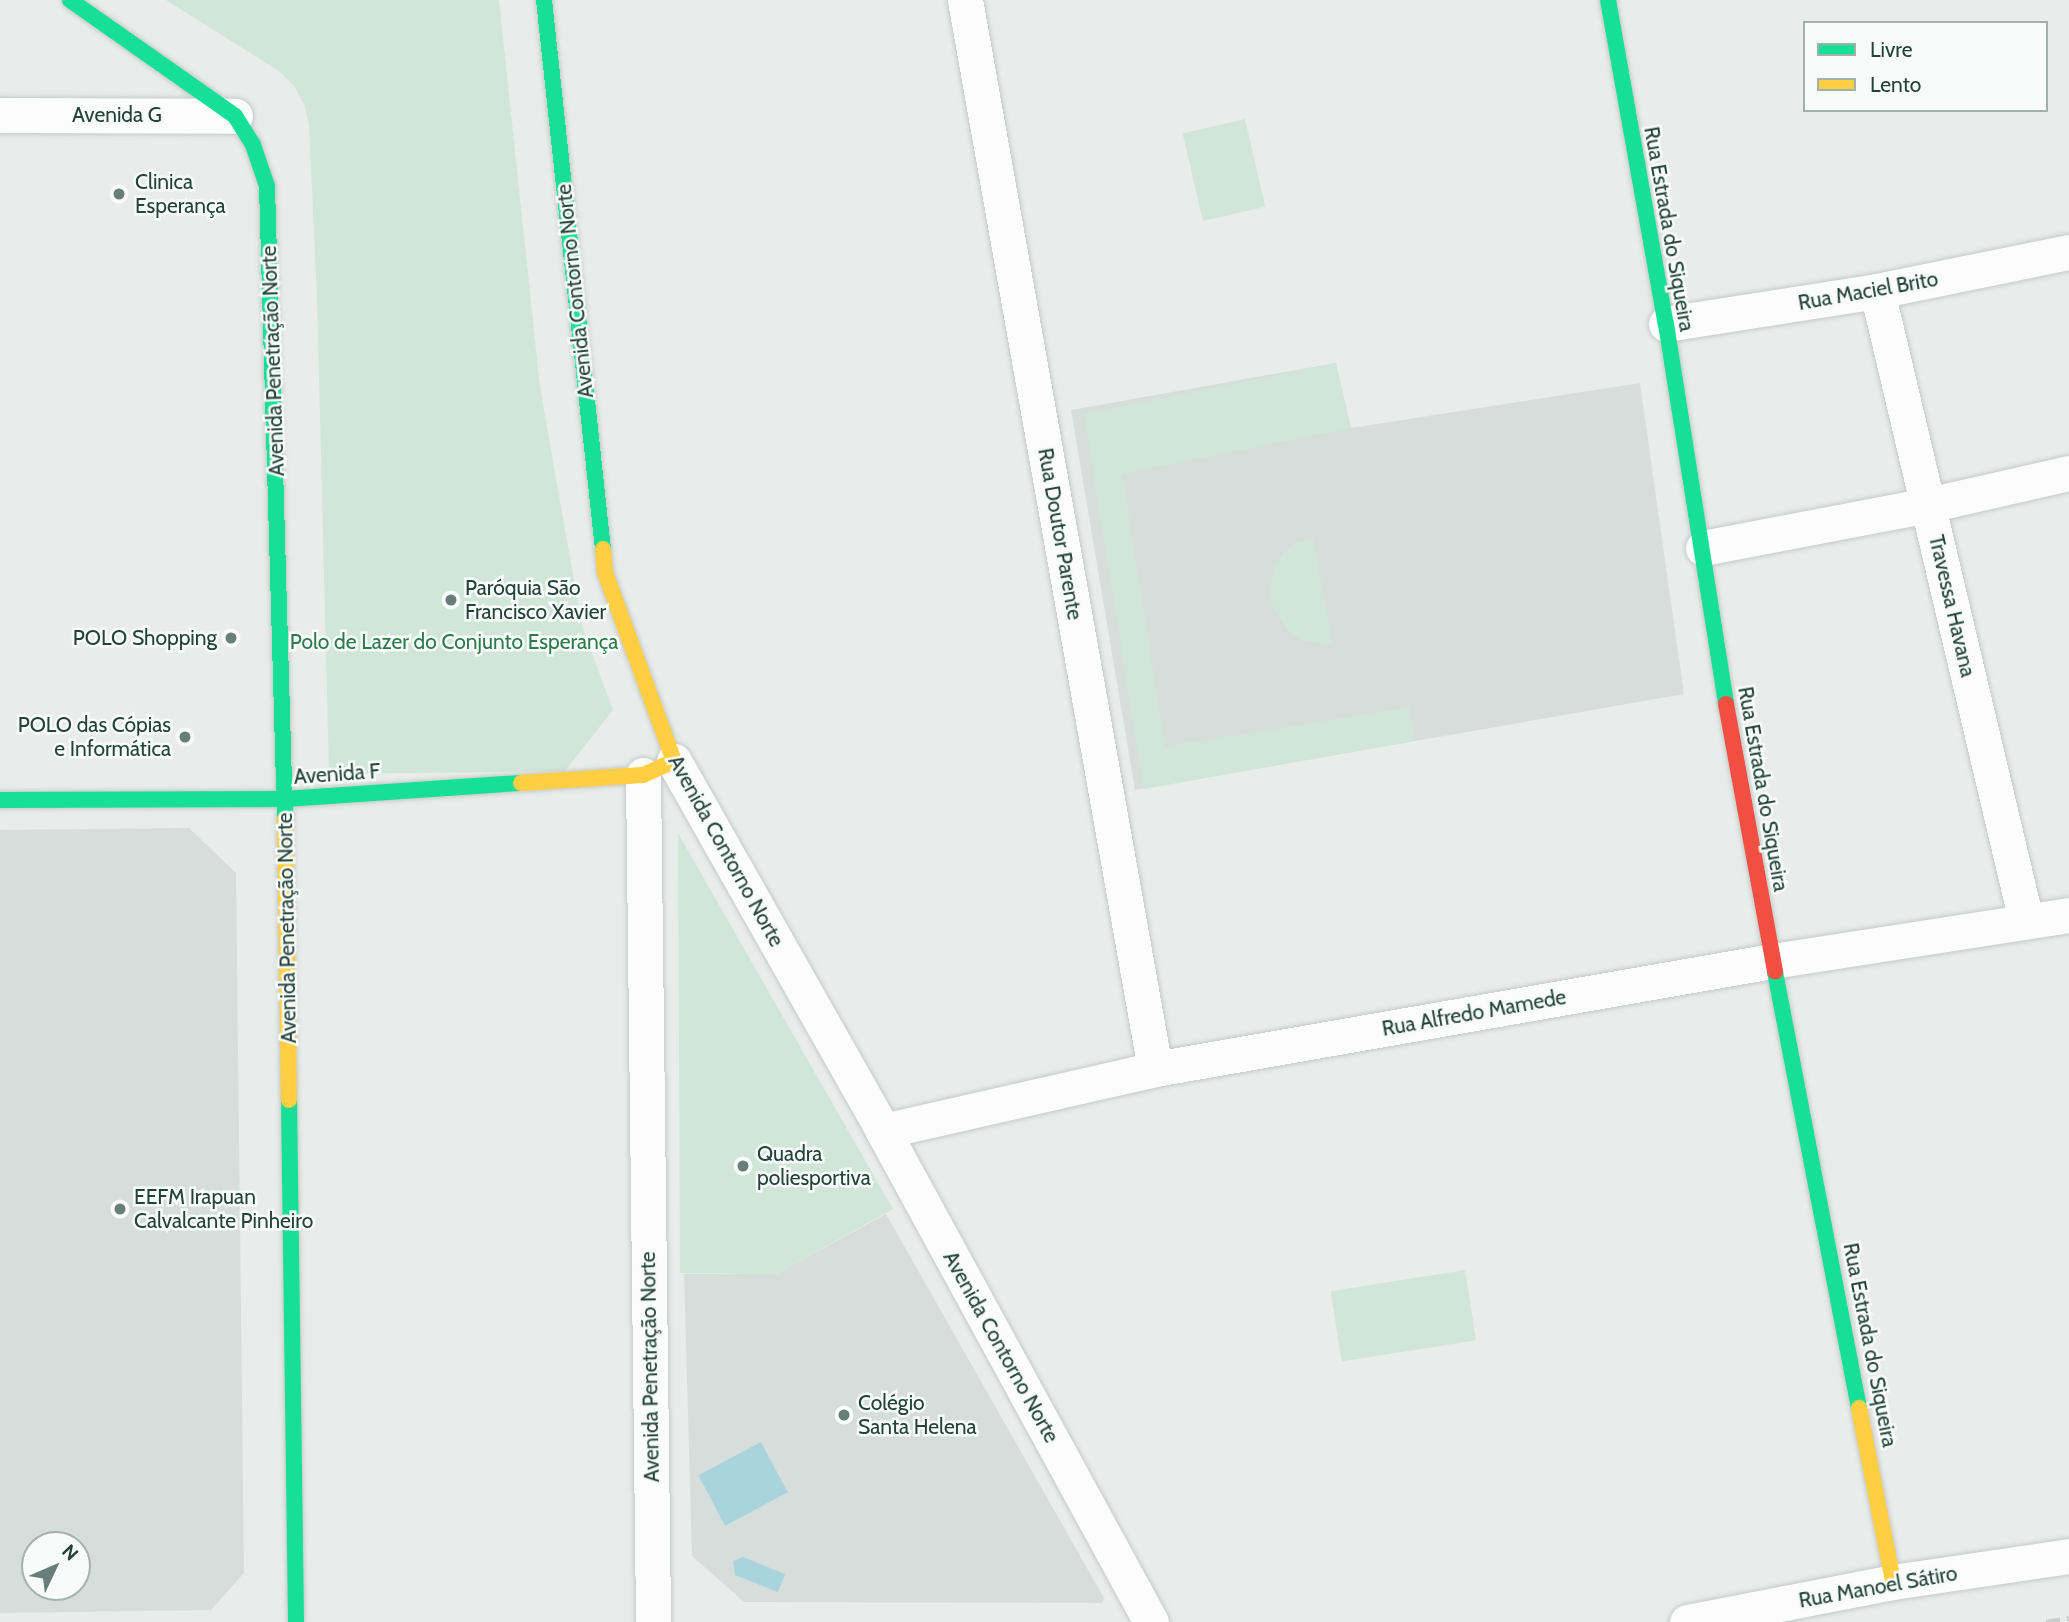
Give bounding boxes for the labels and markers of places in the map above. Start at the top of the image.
place label: Clinica Esperança [135,169,226,219]
marker: Clinica Esperança [109,184,129,204]
place label: Paróquia São Francisco Xavier [465,575,606,625]
marker: Paróquia São Francisco Xavier [443,592,459,608]
place label: POLO Shopping [73,625,217,651]
marker: POLO Shopping [223,630,239,646]
place label: POLO das Cópias e Informática [18,712,171,762]
marker: POLO das Cópias e Informática [177,729,193,745]
place label: Quadra poliesportiva [757,1141,871,1191]
marker: Quadra poliesportiva [735,1158,751,1174]
place label: EEFM Irapuan Calvalcante Pinheiro [134,1184,313,1234]
marker: EEFM Irapuan Calvalcante Pinheiro [112,1201,128,1217]
place label: Colégio Santa Helena [858,1390,977,1440]
marker: Colégio Santa Helena [836,1407,852,1423]

